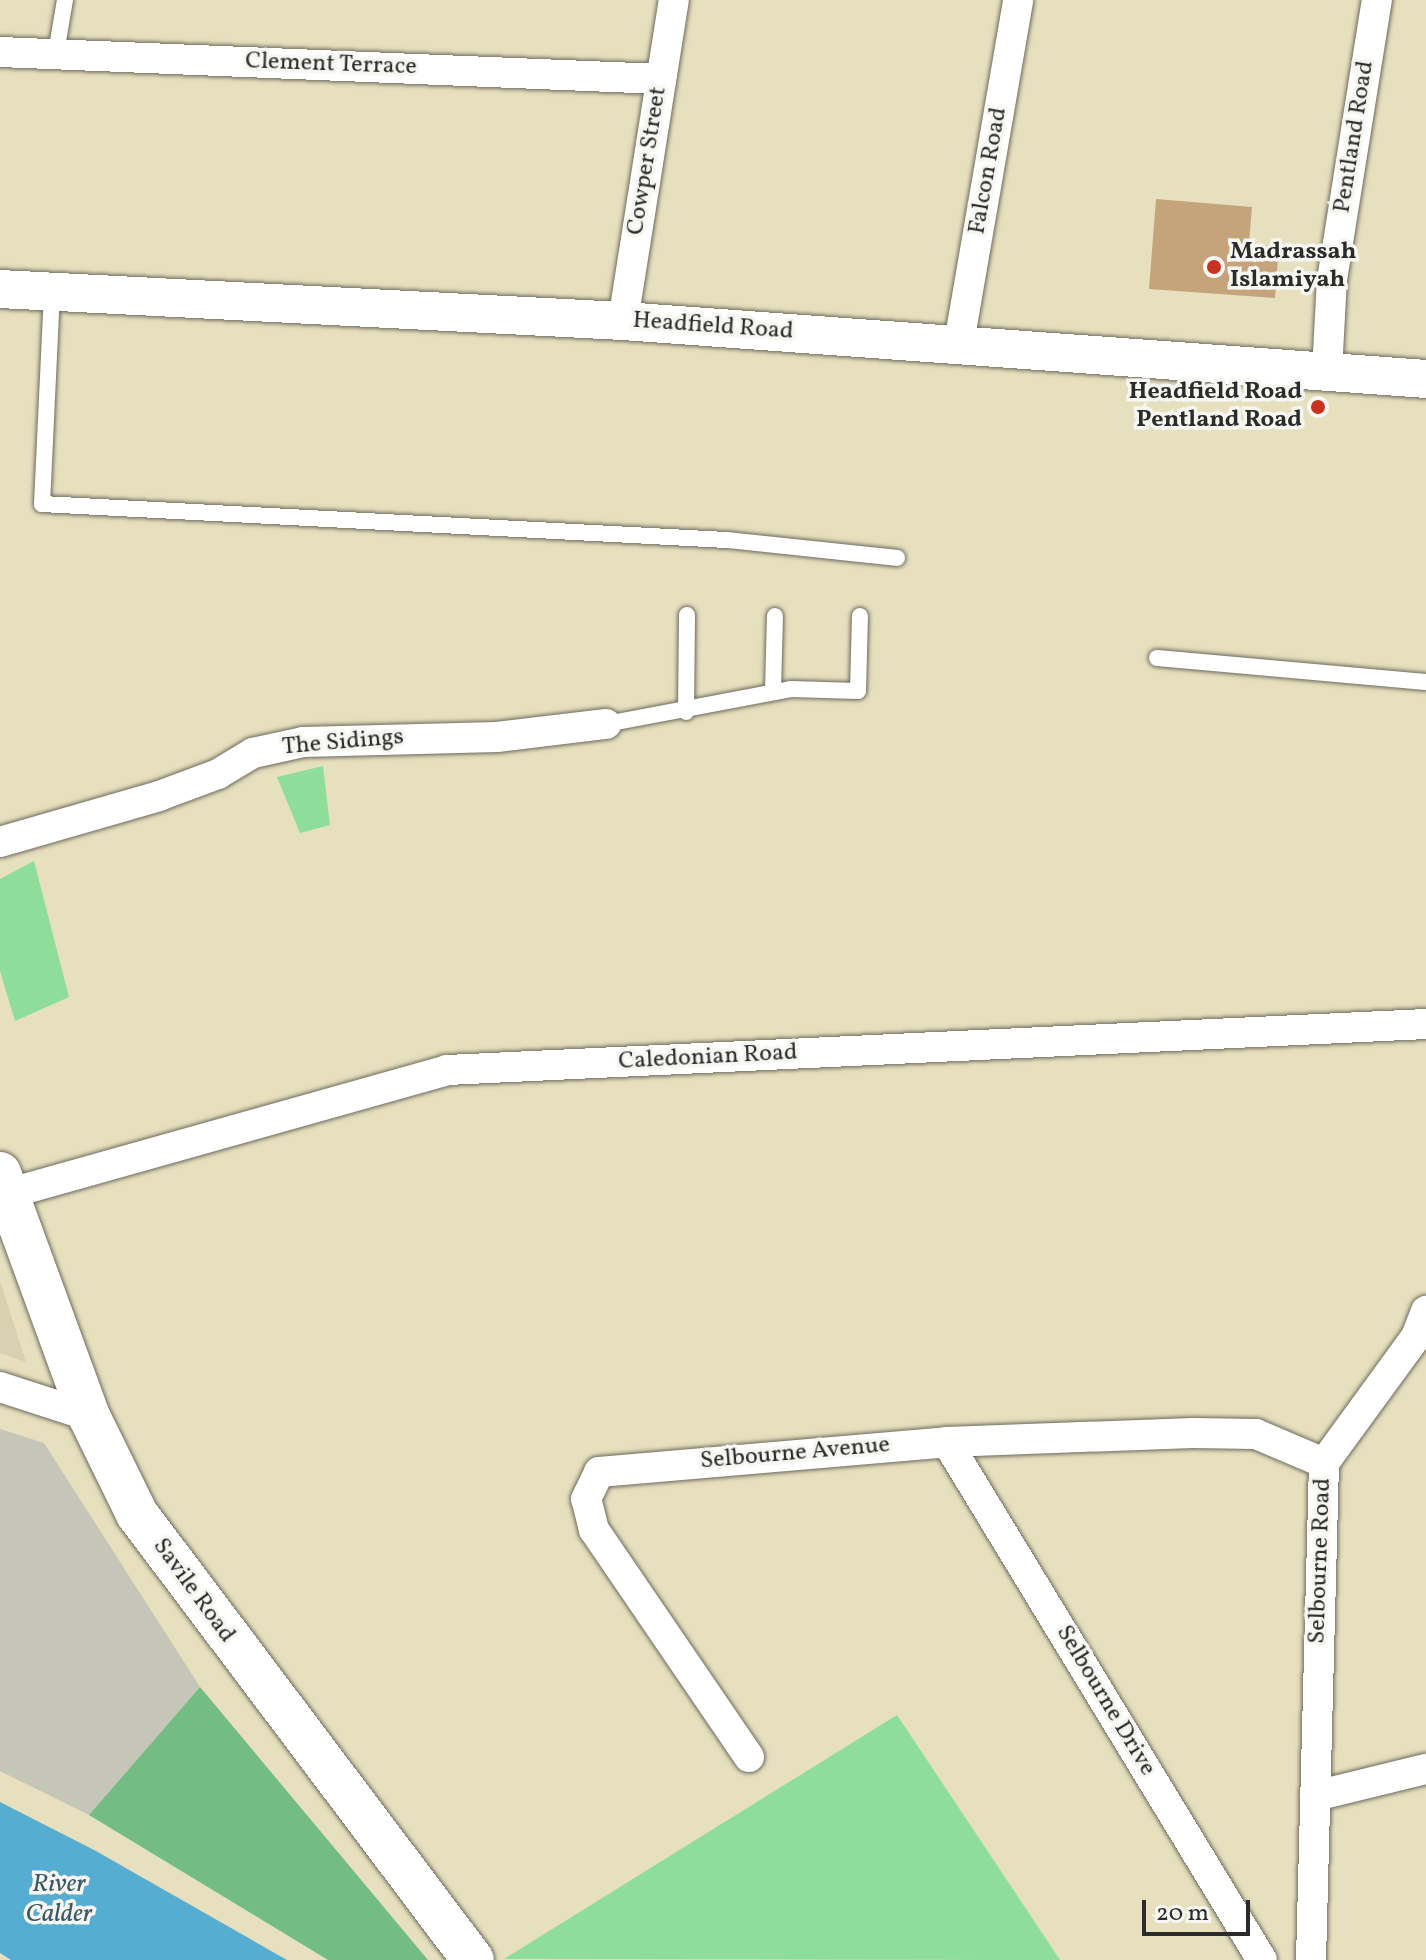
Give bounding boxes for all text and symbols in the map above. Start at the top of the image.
street label: Clement Terrace [244,48,418,82]
street label: Pentland Road [1329,59,1381,215]
street label: Cowper Street [622,85,674,237]
street label: Falcon Road [964,105,1014,237]
place label: Madrassah Islamiyah [1230,239,1356,295]
marker: Madrassah Islamiyah [1205,258,1223,276]
street label: Headfield Road [632,307,794,347]
place label: Headfield Road Pentland Road [1129,379,1302,435]
marker: Headfield Road Pentland Road [1309,398,1327,416]
street label: The Sidings [281,723,405,763]
street label: Caledonian Road [618,1039,798,1077]
street label: Selbourne Avenue [699,1431,891,1477]
street label: Selbourne Road [1304,1478,1338,1644]
street label: Savile Road [146,1533,240,1649]
street label: Selbourne Drive [1049,1621,1161,1781]
water label: River Calder [25,1869,93,1930]
scale bar [1146,1884,1254,1934]
text: 20 m [1156,1897,1209,1931]

